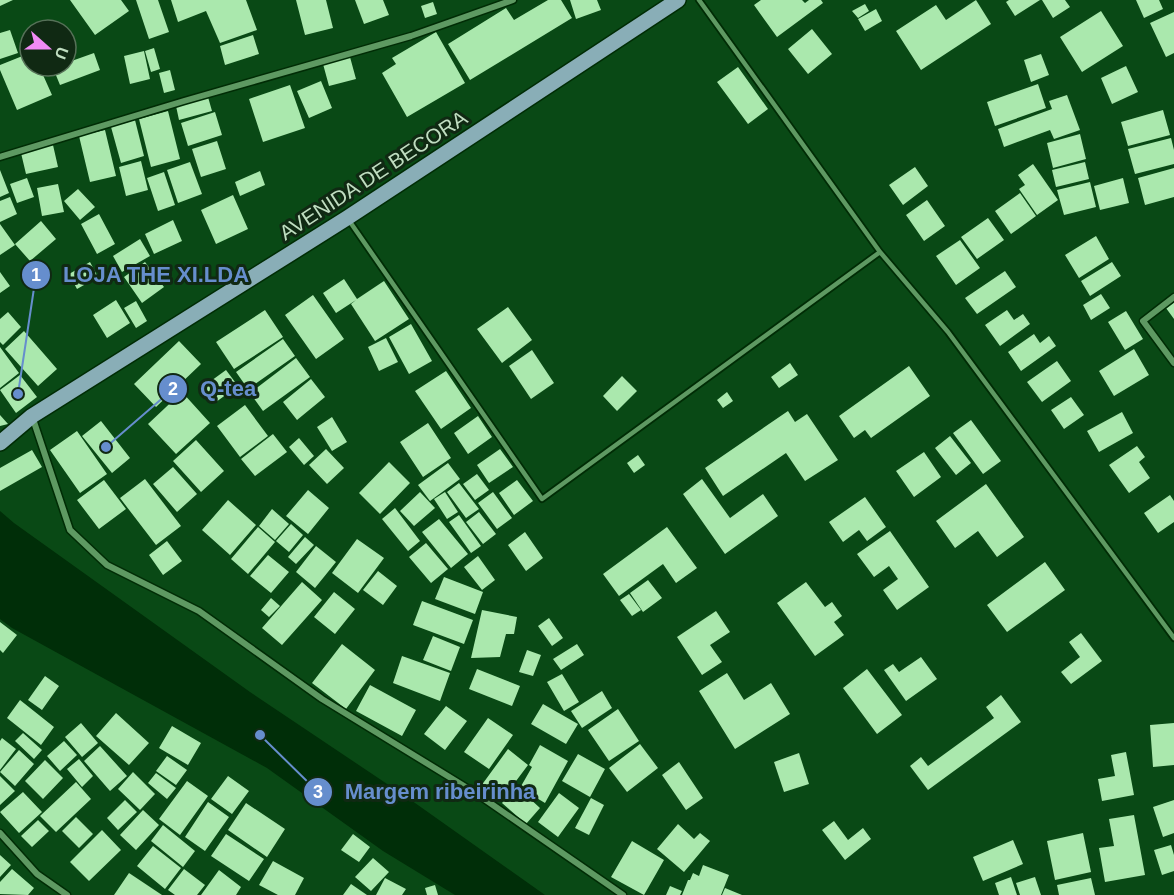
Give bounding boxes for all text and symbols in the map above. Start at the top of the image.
north arrow [18,18,78,78]
text: U [52,45,72,62]
street label: AVENIDA DE BECORA [275,106,471,244]
callout: LOJA THE XI.LDA [21,255,262,295]
text: LOJA THE XI.LDA [63,262,249,287]
text: 1 [31,265,41,285]
callout: Q-tea [158,369,269,409]
text: Q-tea [200,376,257,401]
text: 2 [168,379,178,399]
callout: Margem ribeirinha [303,772,548,812]
text: Margem ribeirinha [345,779,536,804]
text: 3 [313,782,323,802]

